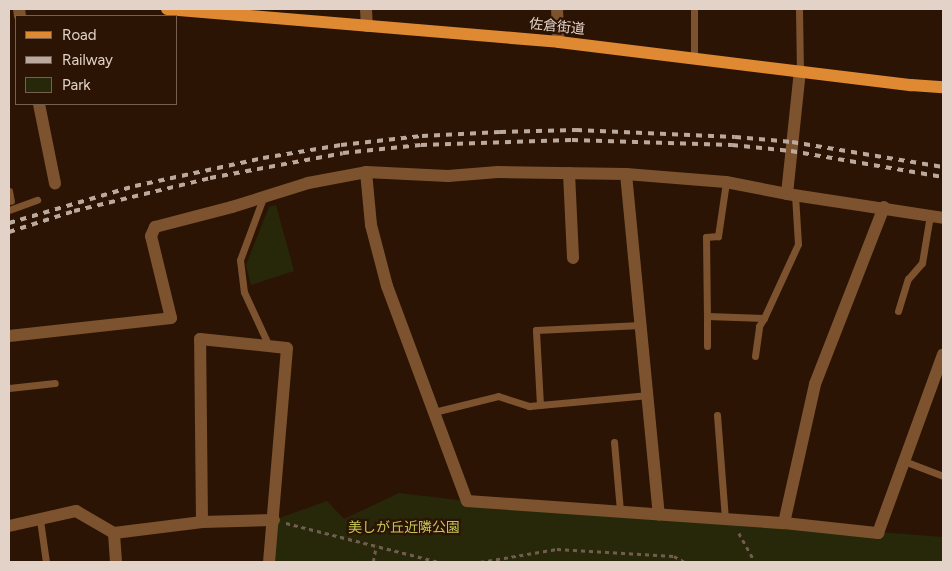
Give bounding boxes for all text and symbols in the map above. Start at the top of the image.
legend [15,15,178,105]
street label: 佐倉街道 [528,16,586,38]
text: Road [62,26,97,44]
text: Railway [62,51,113,69]
text: Park [62,76,91,94]
park label: 美しが丘近隣公園 [348,520,460,536]

